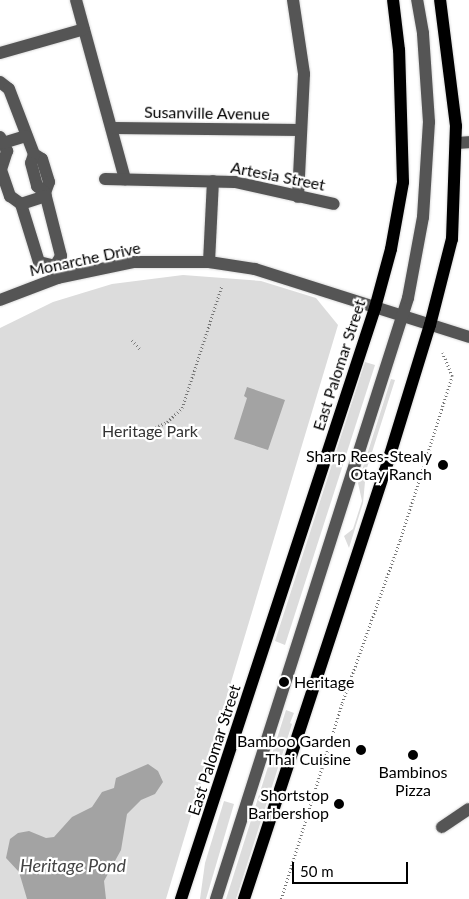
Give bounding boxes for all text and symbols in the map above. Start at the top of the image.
street label: Susanville Avenue [144,102,270,124]
street label: Artesia Street [229,157,327,195]
street label: Monarche Drive [28,238,142,280]
street label: East Palomar Street [309,297,369,433]
park label: Heritage Park [102,421,198,441]
place label: Sharp Rees-Stealy Otay Ranch [306,446,432,484]
marker: Sharp Rees-Stealy Otay Ranch [436,458,450,472]
place label: Heritage [294,672,354,692]
marker: Heritage [278,676,290,688]
street label: East Palomar Street [184,682,244,818]
place label: Bamboo Garden Thai Cuisine [237,731,351,769]
marker: Bamboo Garden Thai Cuisine [355,744,367,756]
marker: Bambinos Pizza [407,749,419,761]
place label: Bambinos Pizza [378,762,448,800]
place label: Shortstop Barbershop [248,785,329,823]
marker: Shortstop Barbershop [333,798,345,810]
scale bar [294,852,410,884]
water label: Heritage Pond [20,854,126,876]
text: 50 m [300,862,334,880]

